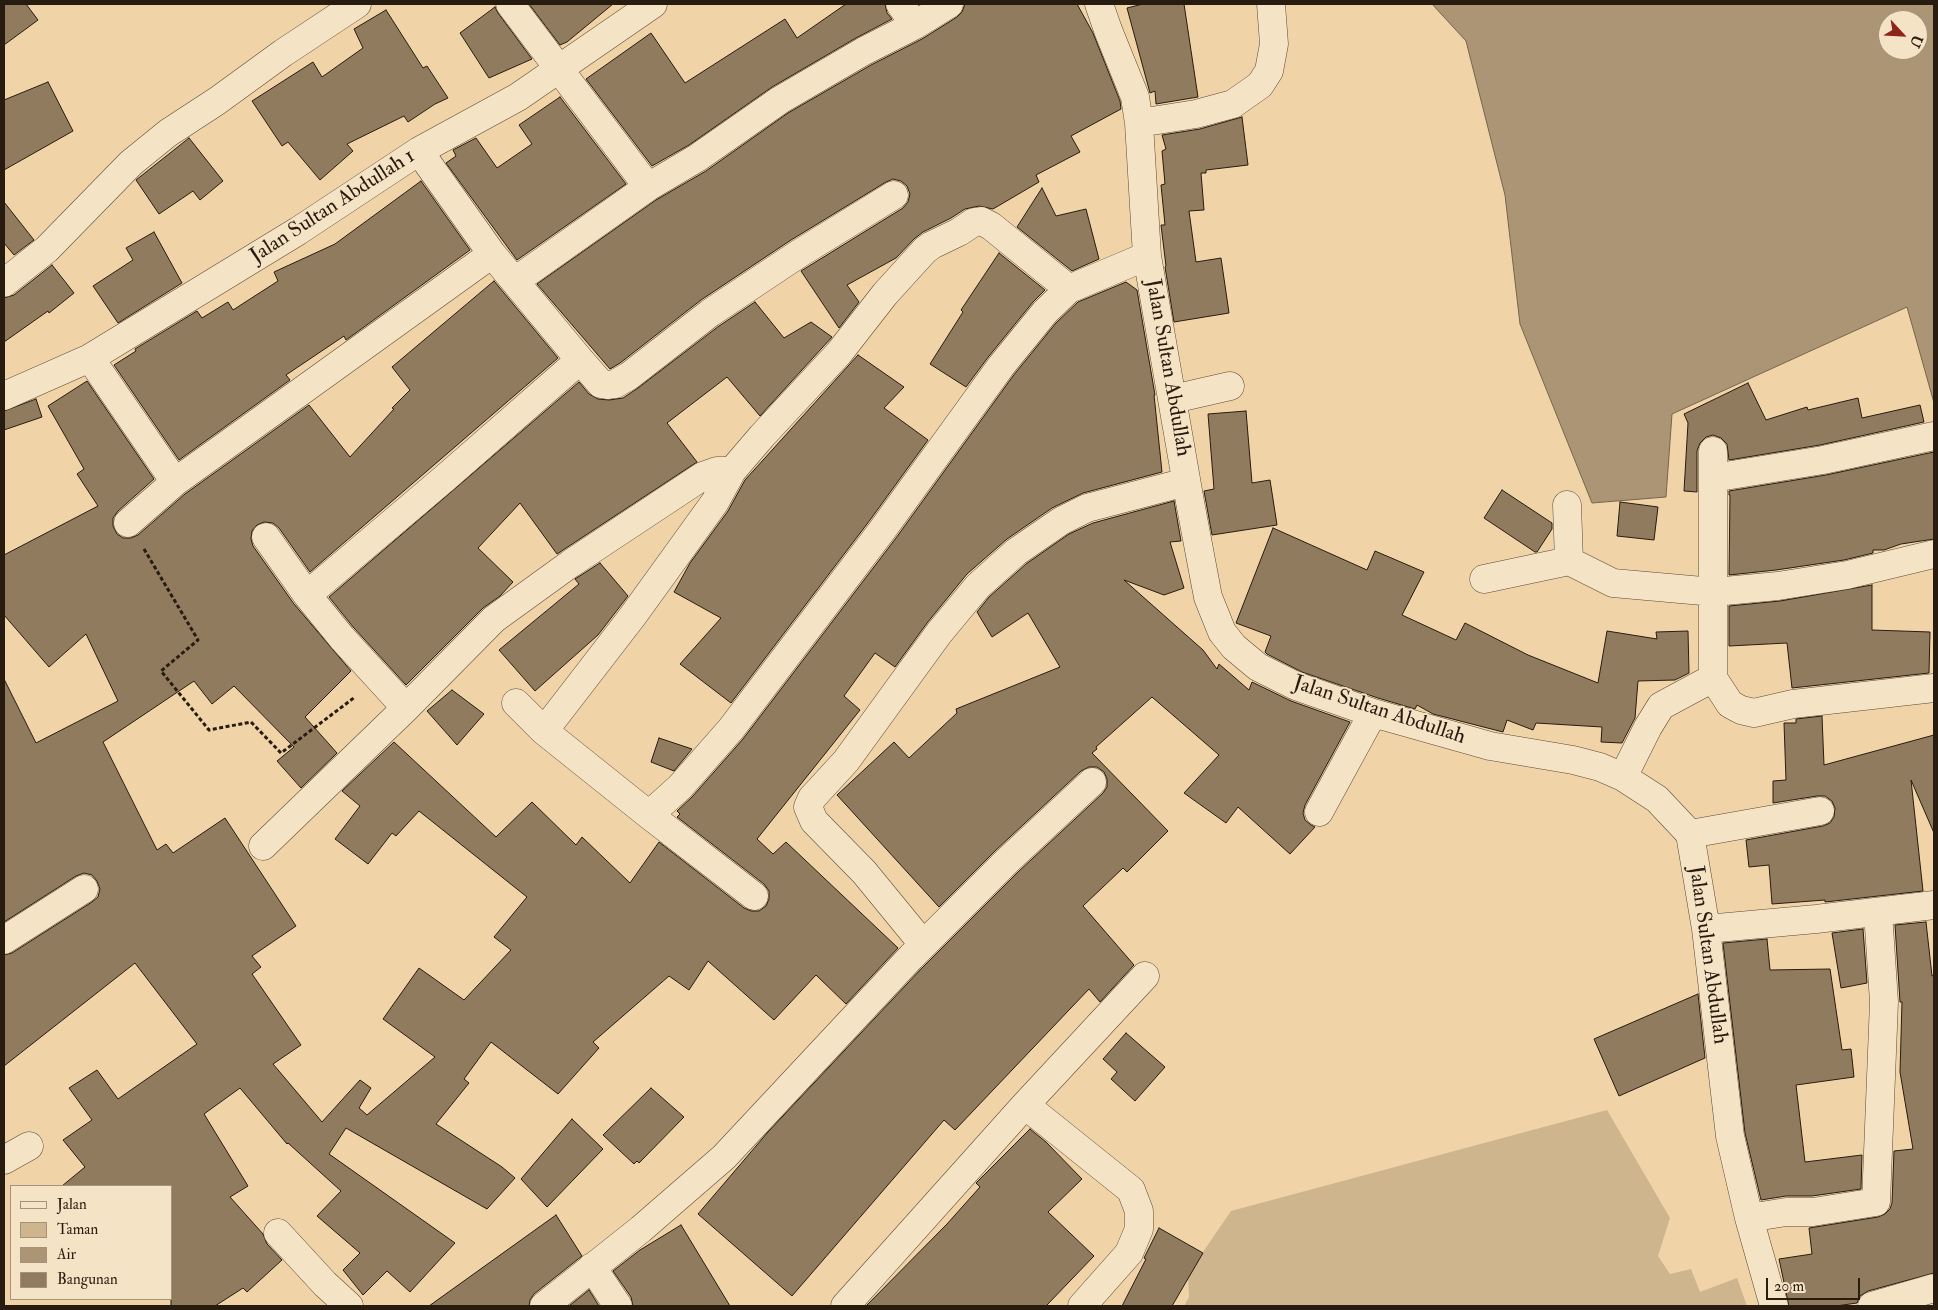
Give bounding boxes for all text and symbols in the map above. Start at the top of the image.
north arrow [1878,10,1928,60]
text: U [1906,32,1926,50]
street label: Jalan Sultan Abdullah 1 [246,144,420,270]
street label: Jalan Sultan Abdullah [1139,277,1195,459]
street label: Jalan Sultan Abdullah [1290,671,1468,751]
street label: Jalan Sultan Abdullah [1682,864,1732,1046]
legend [10,1185,172,1300]
text: Jalan [57,1195,87,1214]
text: Taman [57,1220,98,1239]
text: Air [57,1245,76,1264]
scale bar [1768,1268,1862,1300]
text: Bangunan [57,1270,118,1289]
text: 20 m [1774,1277,1804,1296]

